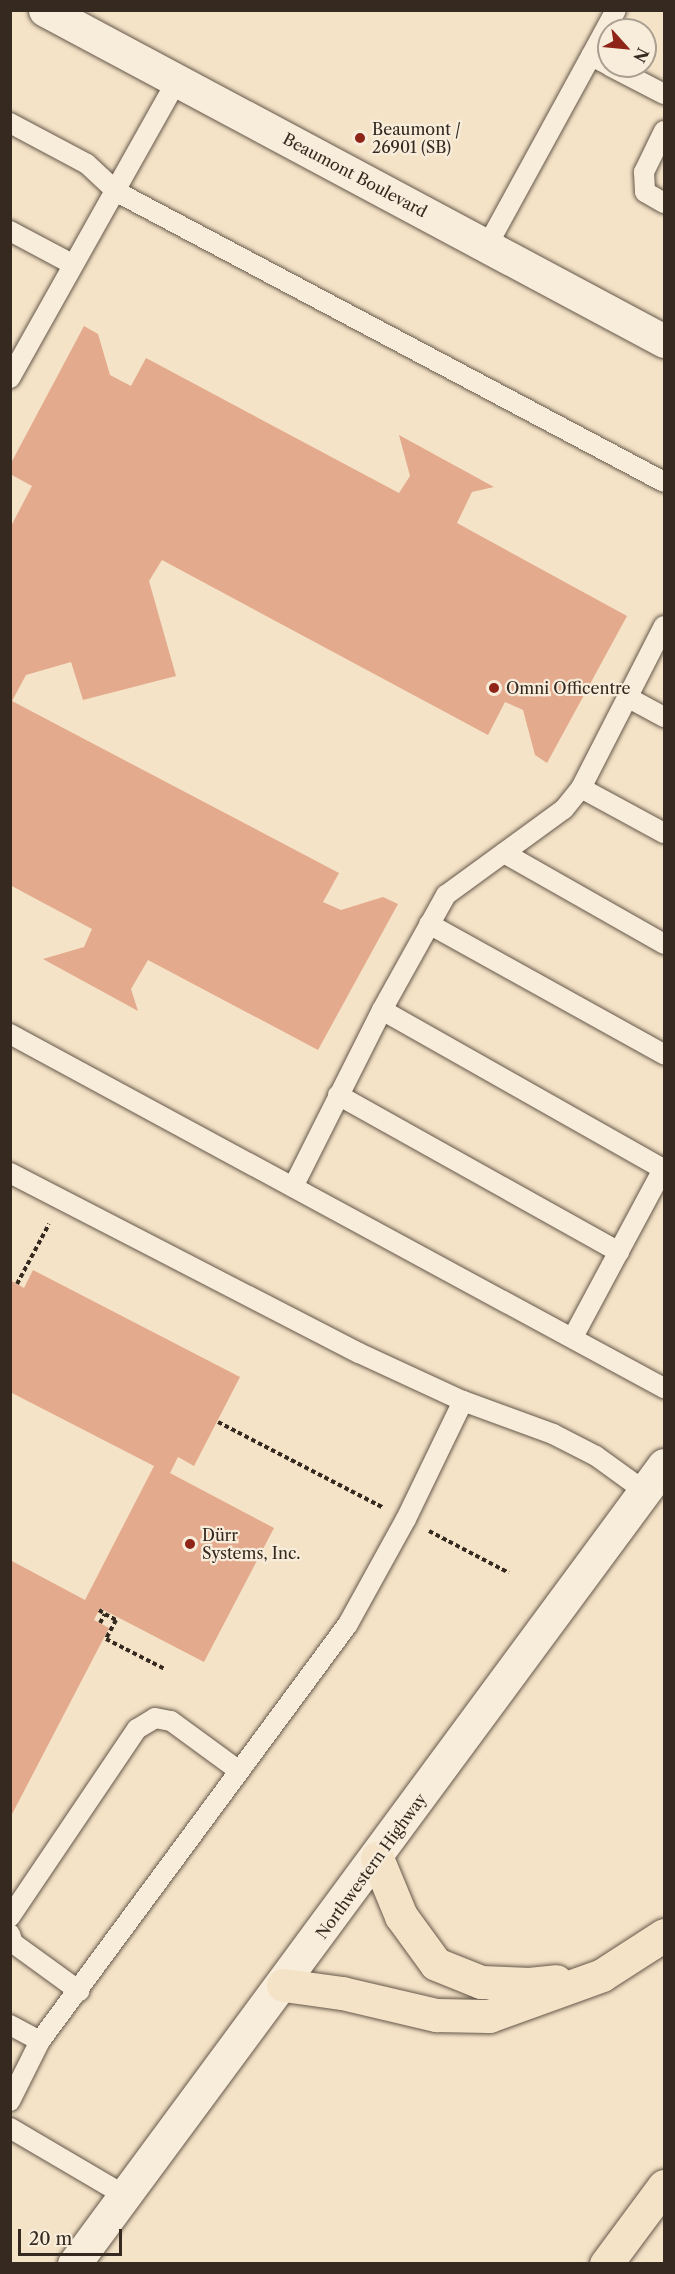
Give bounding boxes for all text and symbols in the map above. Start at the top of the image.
north arrow [597,18,657,78]
text: N [629,45,653,66]
place label: Beaumont / 26901 (SB) [372,119,461,157]
street label: Beaumont Boulevard [280,129,430,221]
marker: Beaumont / 26901 (SB) [353,131,367,145]
place label: Omni Officentre [506,678,631,698]
marker: Omni Officentre [487,681,501,695]
place label: Dürr Systems, Inc. [202,1525,300,1563]
marker: Dürr Systems, Inc. [183,1537,197,1551]
street label: Northwestern Highway [312,1789,430,1943]
scale bar [21,2217,124,2255]
text: 20 m [29,2228,72,2250]

